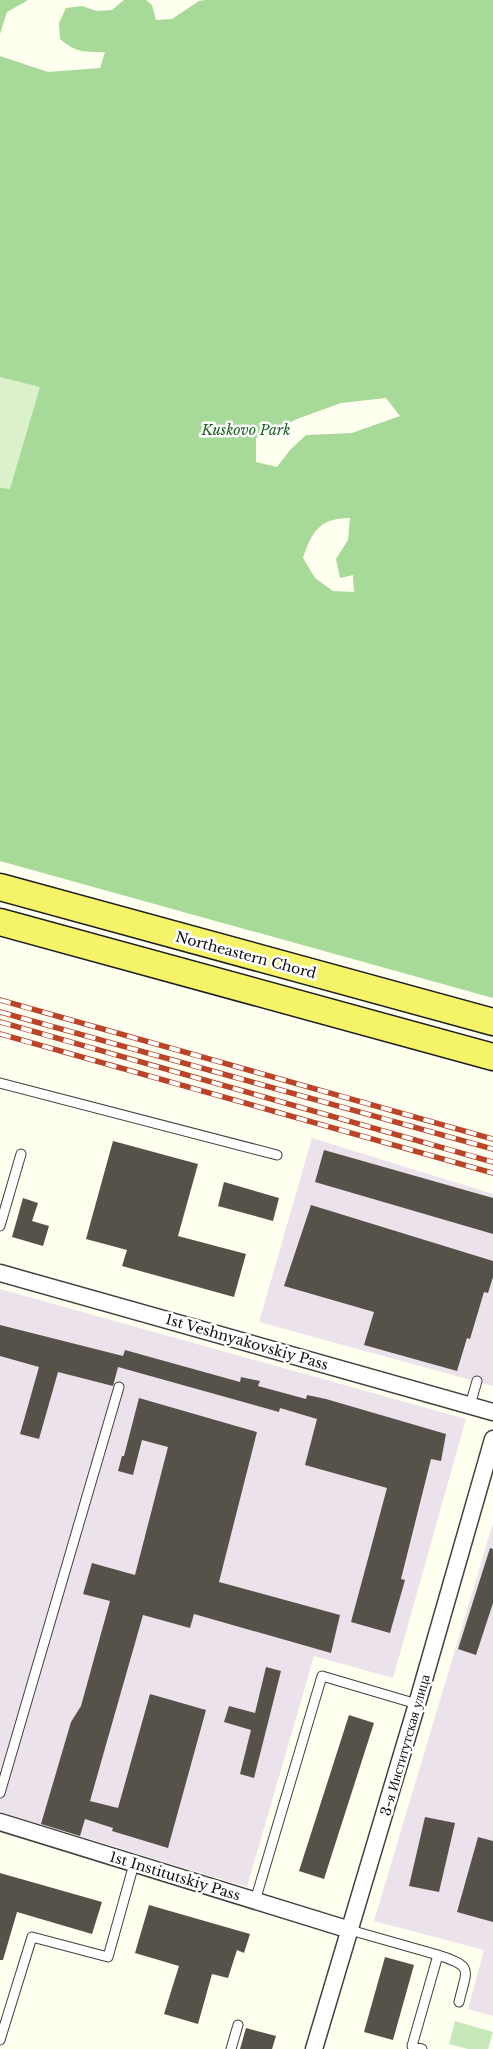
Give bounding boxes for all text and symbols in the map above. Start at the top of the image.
park label: Kuskovo Park [201,421,290,439]
street label: Northeastern Chord [174,928,319,983]
street label: 1st Veshnyakovskiy Pass [163,1310,331,1374]
street label: 3-я Институтская улица [376,1671,434,1818]
street label: 1st Institutskiy Pass [107,1848,243,1904]

